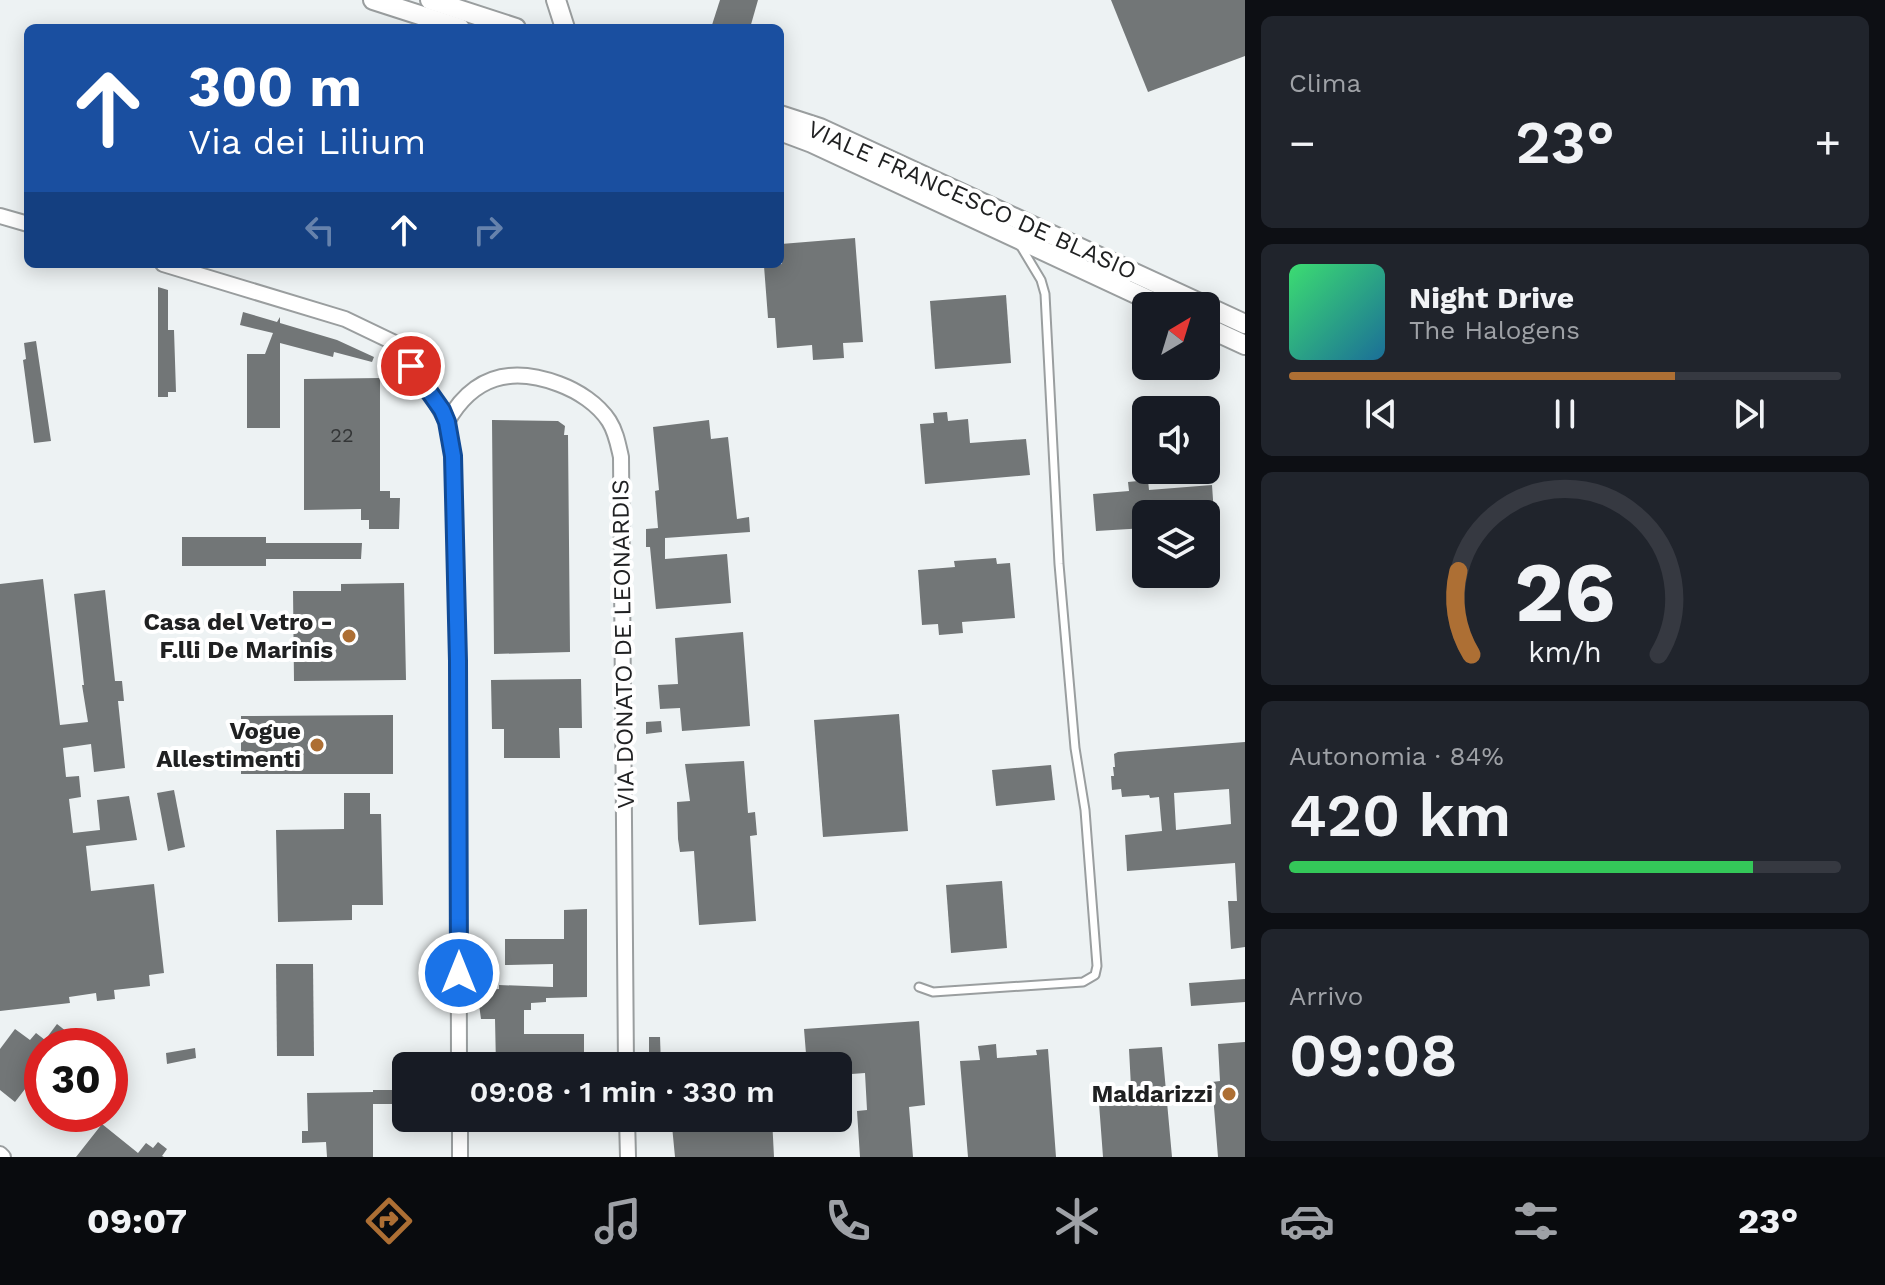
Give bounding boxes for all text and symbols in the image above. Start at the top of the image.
text: 300 m [188,54,362,120]
icon: ahead [56,56,160,160]
text: Clima [1289,68,1361,98]
text: 23° [1515,107,1615,178]
street label: VIALE FRANCESCO DE BLASIO [803,115,1141,285]
text: − [1289,117,1316,169]
text: + [1814,117,1841,169]
text: Via dei Lilium [188,121,426,163]
icon: left [298,208,342,252]
icon: ahead [382,208,426,252]
icon: right [466,208,510,252]
text: Night Drive [1409,280,1574,315]
north arrow [1132,292,1220,380]
map controls [1132,292,1220,588]
text: The Halogens [1409,315,1580,345]
pin [377,332,445,400]
icon: arrive [389,344,433,388]
icon: previous [1359,392,1403,436]
icon: pause [1543,392,1587,436]
icon: next [1727,392,1771,436]
button: sound [1132,396,1220,484]
house number: 22 [330,423,354,447]
street label: VIA DONATO DE LEONARDIS [606,479,640,809]
button: layers [1132,500,1220,588]
text: 26 [1515,543,1615,640]
place label: Casa del Vetro - F.lli De Marinis [143,608,333,664]
marker: Casa del Vetro - F.lli De Marinis [340,627,358,645]
text: km/h [1528,635,1602,669]
place label: Vogue Allestimenti [156,717,301,773]
marker: Vogue Allestimenti [308,736,326,754]
text: Autonomia · 84% [1289,741,1504,771]
text: 420 km [1289,780,1511,851]
position arrow [417,931,501,1015]
text: Arrivo [1289,981,1363,1011]
text: 09:08 [1289,1020,1458,1091]
speed limit sign: 30 [24,1028,128,1132]
text: 09:08 · 1 min · 330 m [469,1074,775,1109]
place label: Maldarizzi [1091,1080,1213,1108]
marker: Maldarizzi [1220,1085,1238,1103]
icon: directions [361,1193,417,1249]
icon: music [590,1193,646,1249]
icon: phone [820,1193,876,1249]
icon: climate [1049,1193,1105,1249]
icon: car [1279,1193,1335,1249]
icon: filters [1508,1193,1564,1249]
text: 09:07 [87,1200,187,1242]
text: 23° [1738,1200,1798,1242]

